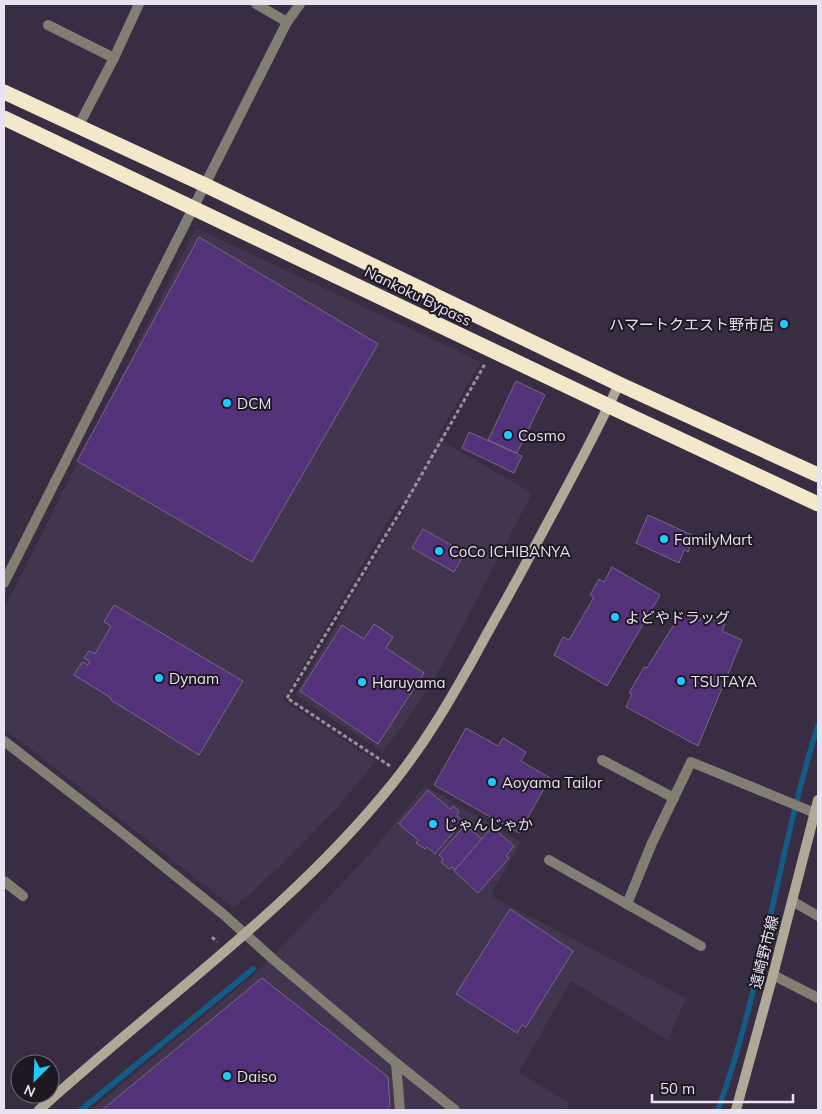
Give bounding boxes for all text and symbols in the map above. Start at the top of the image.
street label: Nankoku Bypass [362,262,474,330]
place label: ハマートクエスト野市店 [609,315,774,334]
marker: ハマートクエスト野市店 [778,318,790,330]
place label: DCM [237,394,271,413]
marker: DCM [221,397,233,409]
place label: Cosmo [518,426,565,445]
marker: Cosmo [502,429,514,441]
place label: FamilyMart [674,530,752,549]
marker: FamilyMart [658,533,670,545]
place label: CoCo ICHIBANYA [449,542,571,561]
marker: CoCo ICHIBANYA [433,545,445,557]
place label: よどやドラッグ [625,608,730,627]
marker: よどやドラッグ [609,611,621,623]
place label: Dynam [169,669,219,688]
marker: Dynam [153,672,165,684]
place label: TSUTAYA [691,672,757,691]
place label: Haruyama [372,673,446,692]
marker: TSUTAYA [675,675,687,687]
marker: Haruyama [356,676,368,688]
place label: Aoyama Tailor [502,773,603,792]
marker: Aoyama Tailor [486,776,498,788]
place label: じゃんじゃか [443,815,533,834]
marker: じゃんじゃか [427,818,439,830]
street label: 遠崎野市線 [746,913,782,991]
north arrow [10,1054,60,1104]
place label: Daiso [237,1067,277,1086]
marker: Daiso [221,1070,233,1082]
scale bar [652,1072,793,1104]
text: 50 m [660,1079,695,1098]
text: N [21,1081,38,1101]

